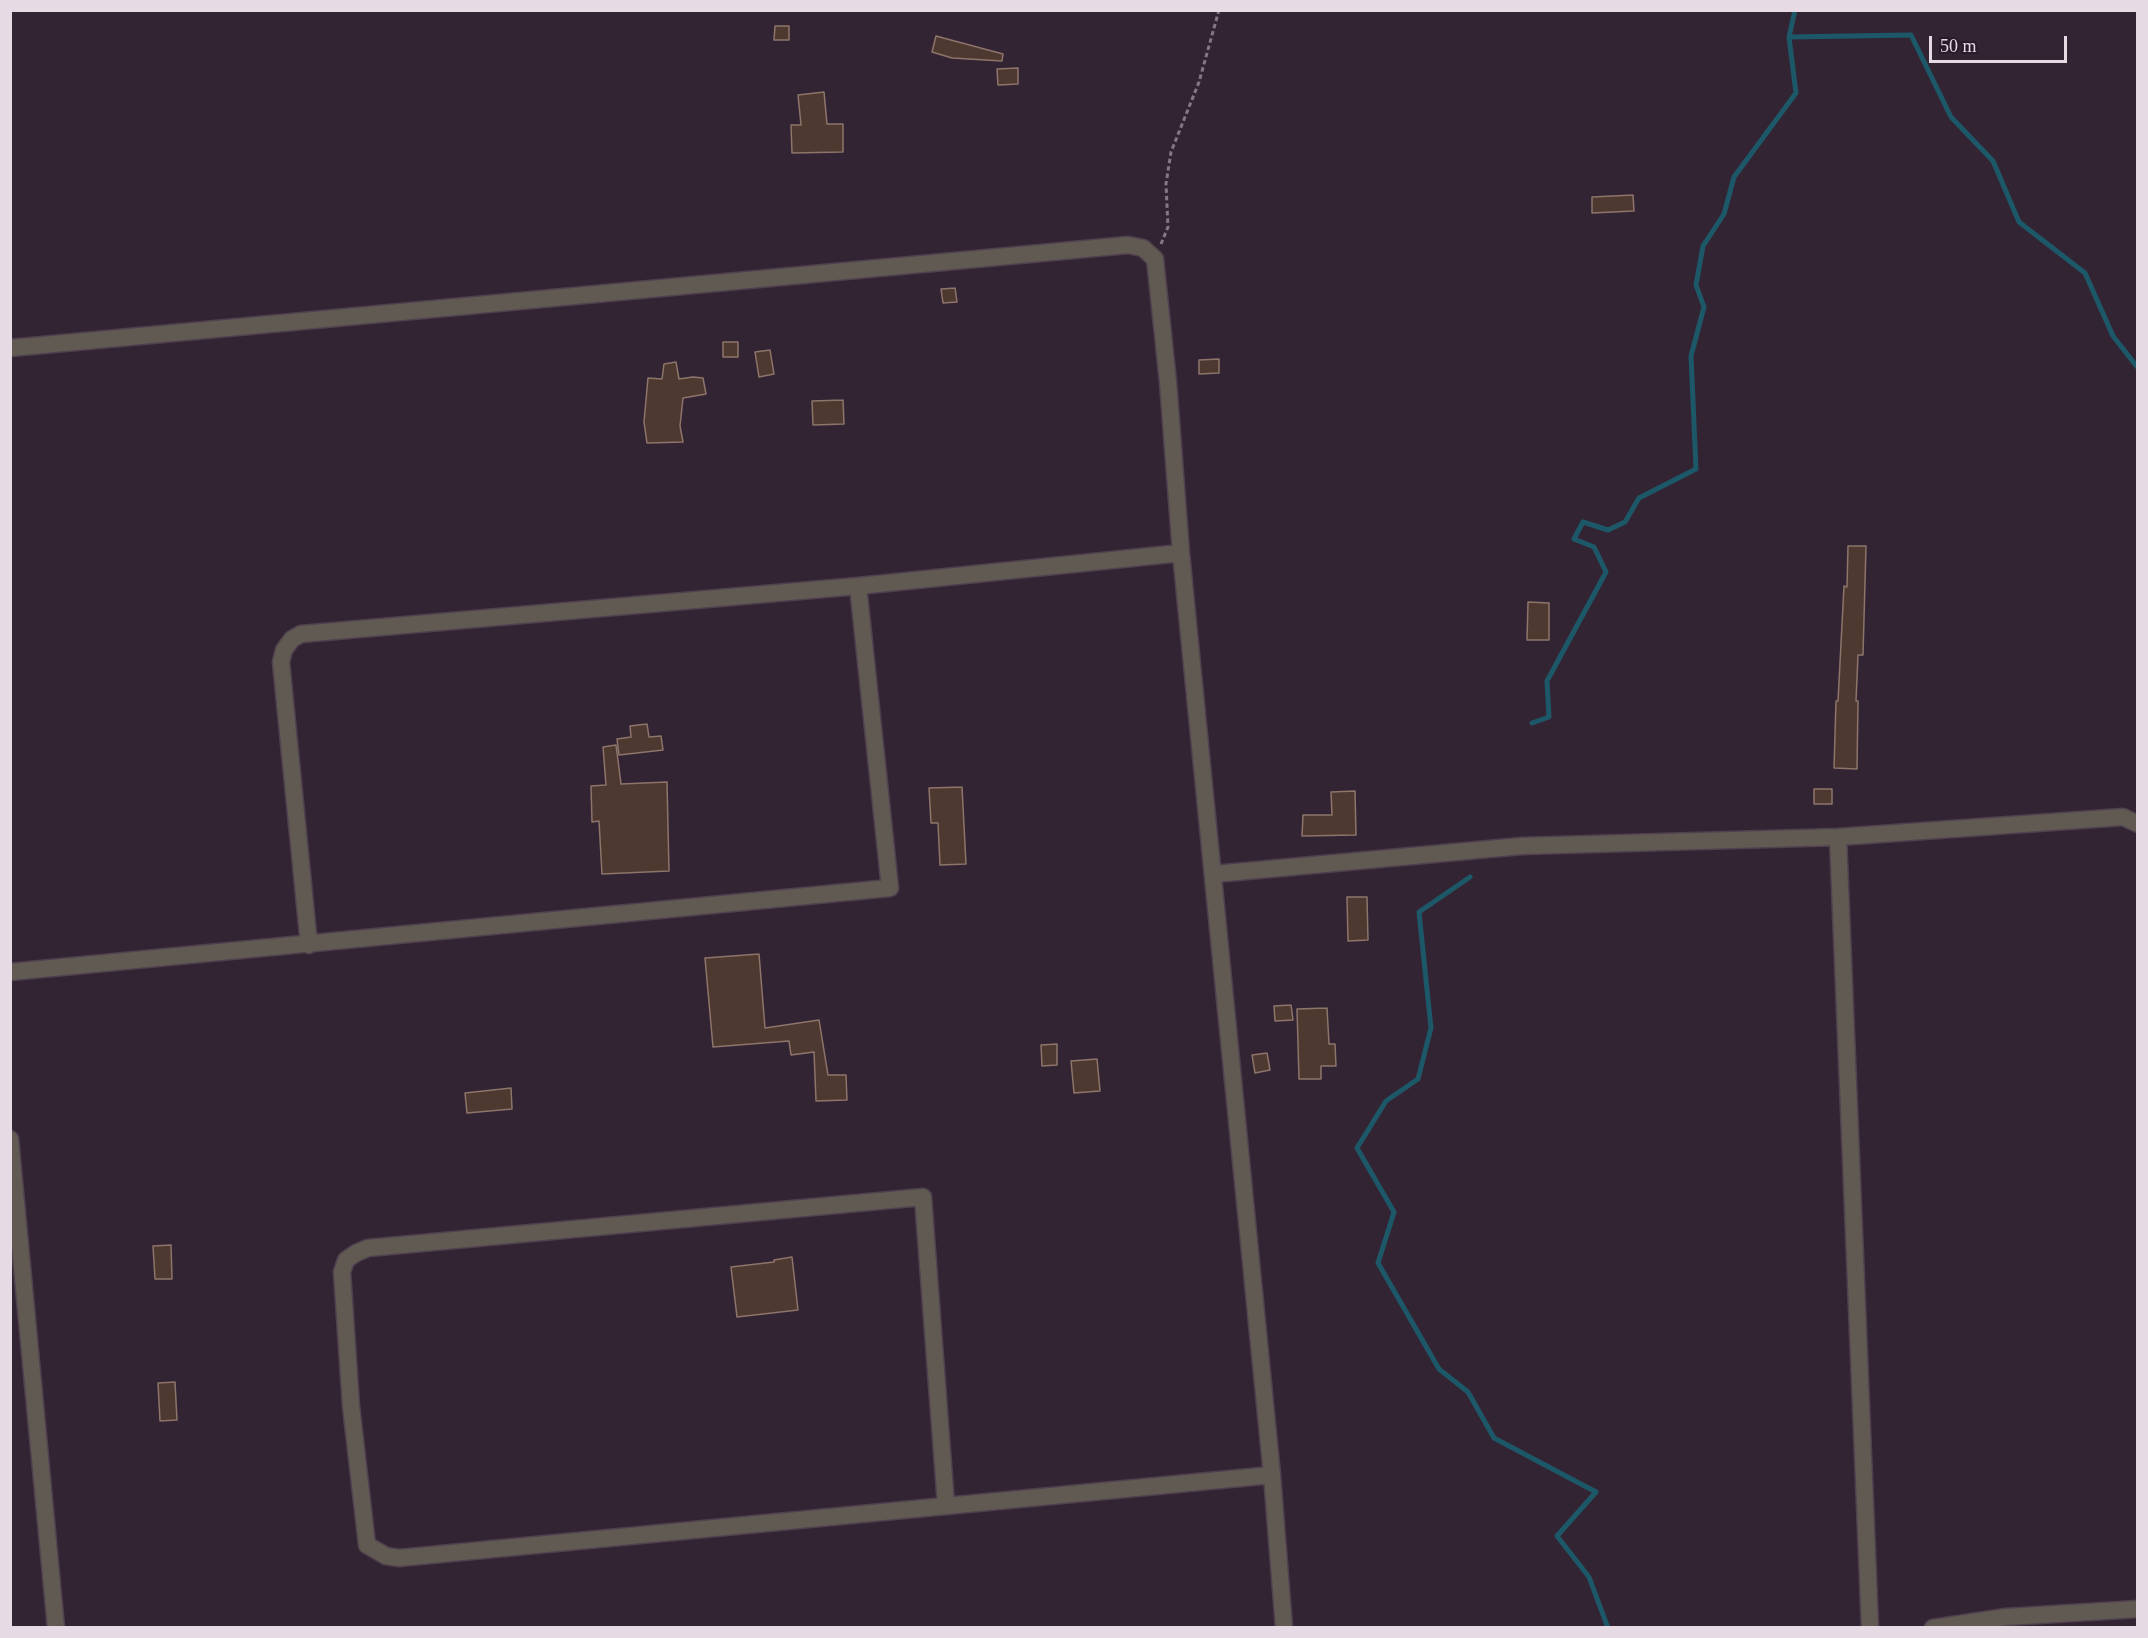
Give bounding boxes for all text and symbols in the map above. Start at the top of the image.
scale bar [1932,24,2070,62]
text: 50 m [1940,36,1977,56]

